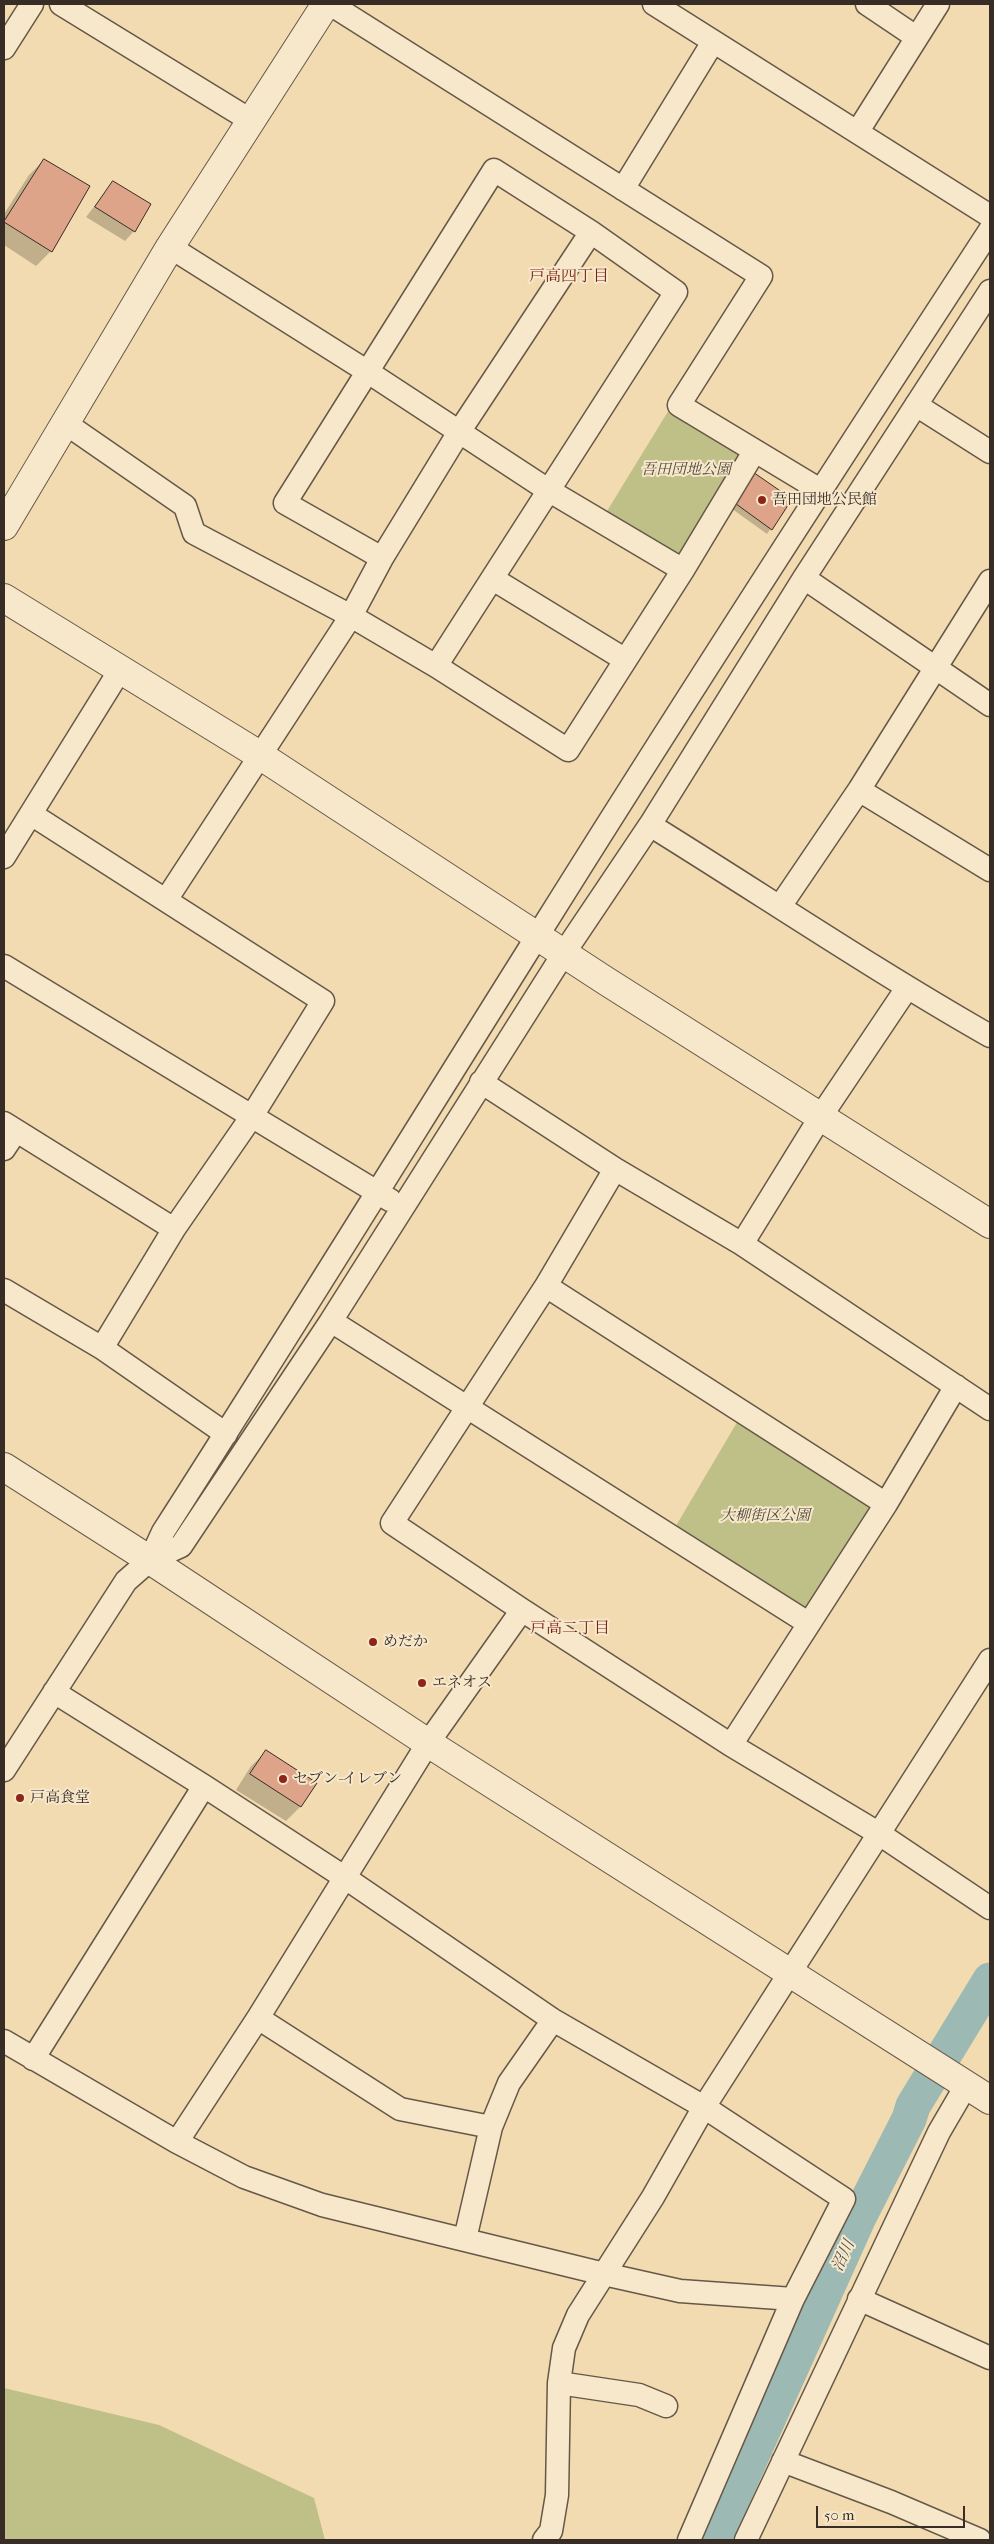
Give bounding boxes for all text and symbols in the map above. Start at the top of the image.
district label: 戸高四丁目 [529,267,609,287]
park label: 吾田団地公園 [641,461,731,479]
place label: 吾田団地公民館 [772,491,877,509]
marker: 吾田団地公民館 [756,494,768,506]
park label: 大柳街区公園 [720,1507,810,1525]
district label: 戸高二丁目 [530,1619,610,1639]
place label: めだか [383,1633,428,1651]
marker: めだか [367,1636,379,1648]
place label: エネオス [432,1674,492,1692]
marker: エネオス [416,1677,428,1689]
place label: セブン-イレブン [293,1770,402,1788]
marker: セブン-イレブン [277,1773,289,1785]
place label: 戸高食堂 [30,1789,90,1807]
marker: 戸高食堂 [14,1792,26,1804]
water label: 沼川 [829,2237,859,2275]
scale bar [819,2496,968,2528]
text: 50 m [824,2506,854,2524]

